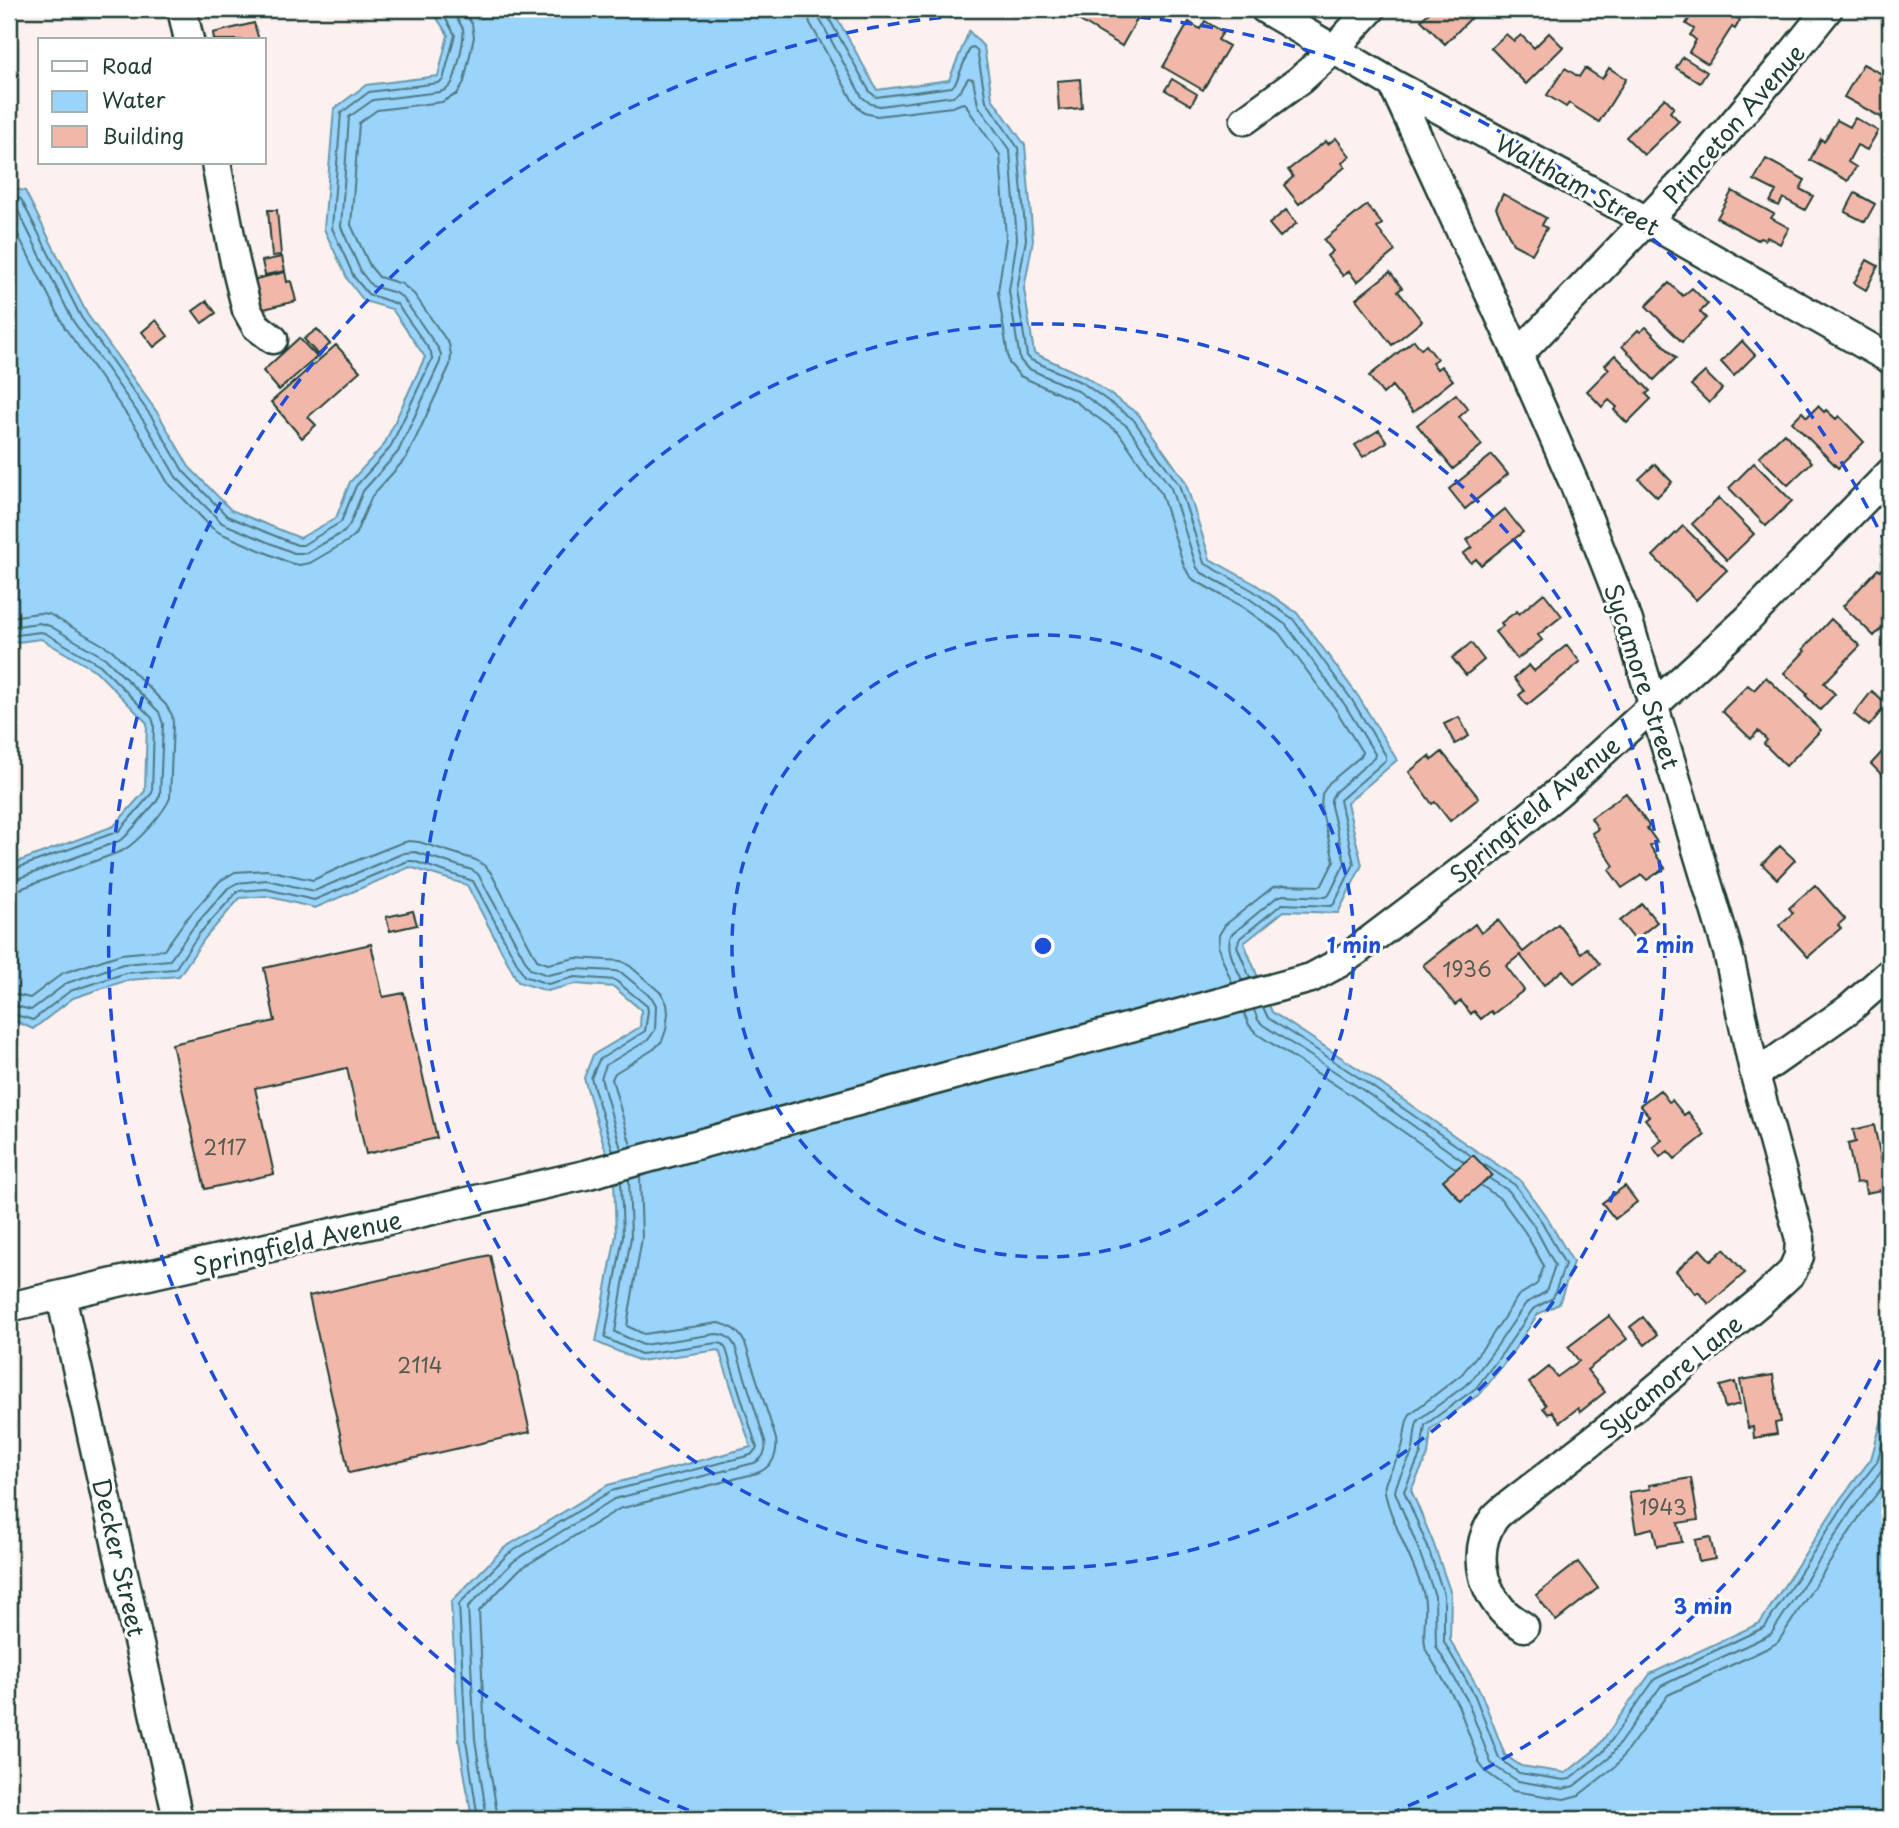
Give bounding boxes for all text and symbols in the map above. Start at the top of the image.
street label: Princeton Avenue [1654,35,1812,211]
legend [38,38,266,164]
text: Road [102,49,153,81]
text: Water [102,83,166,115]
text: Building [102,119,184,151]
street label: Waltham Street [1489,124,1667,244]
street label: Sycamore Street [1596,579,1690,774]
street label: Springfield Avenue [1441,727,1627,891]
text: 1 min [1327,928,1381,960]
text: 2 min [1636,928,1694,960]
centre of rings [1031,934,1055,958]
house number: 1936 [1442,952,1492,984]
house number: 2117 [203,1130,247,1162]
street label: Springfield Avenue [189,1201,405,1283]
street label: Sycamore Lane [1590,1305,1750,1447]
house number: 2114 [397,1348,443,1380]
street label: Decker Street [84,1474,156,1640]
house number: 1943 [1639,1490,1687,1522]
text: 3 min [1673,1589,1733,1621]

